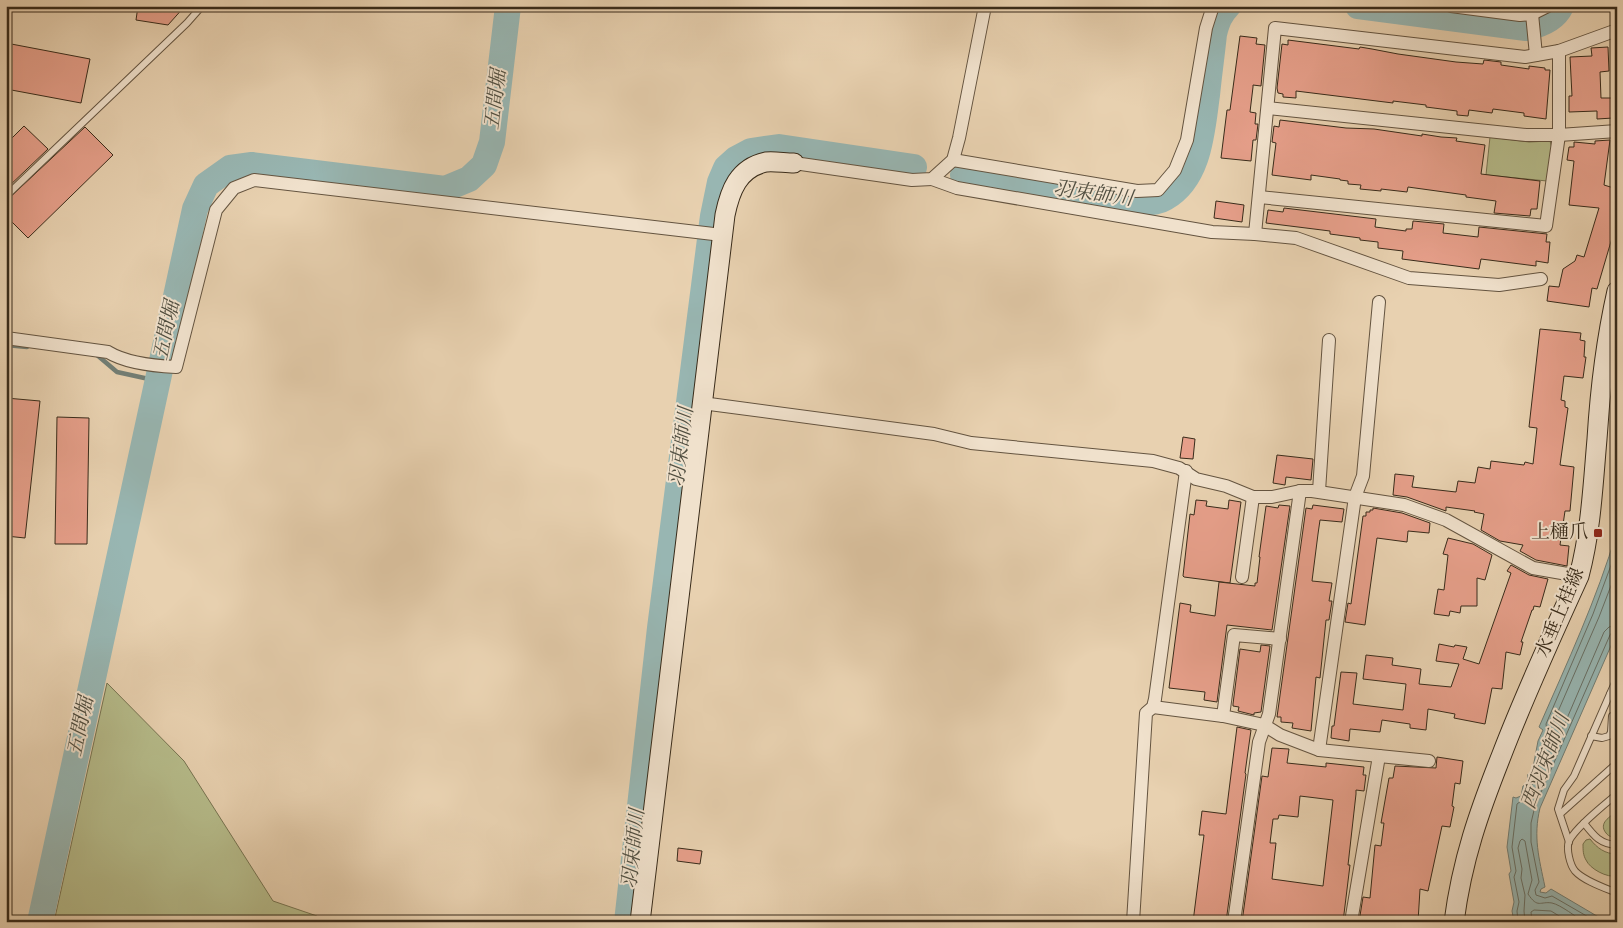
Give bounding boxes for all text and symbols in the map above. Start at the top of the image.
water label: 五間堀 [479,65,515,132]
water label: 羽束師川 [1051,175,1137,215]
water label: 五間堀 [148,296,189,363]
water label: 羽束師川 [664,404,703,488]
place label: 上樋爪 [1531,520,1588,547]
marker: 上樋爪 [1592,527,1604,539]
street label: 水垂上桂線 [1530,564,1592,662]
water label: 五間堀 [62,692,103,759]
water label: 西羽束師川 [1516,708,1579,814]
water label: 羽束師川 [616,806,654,890]

